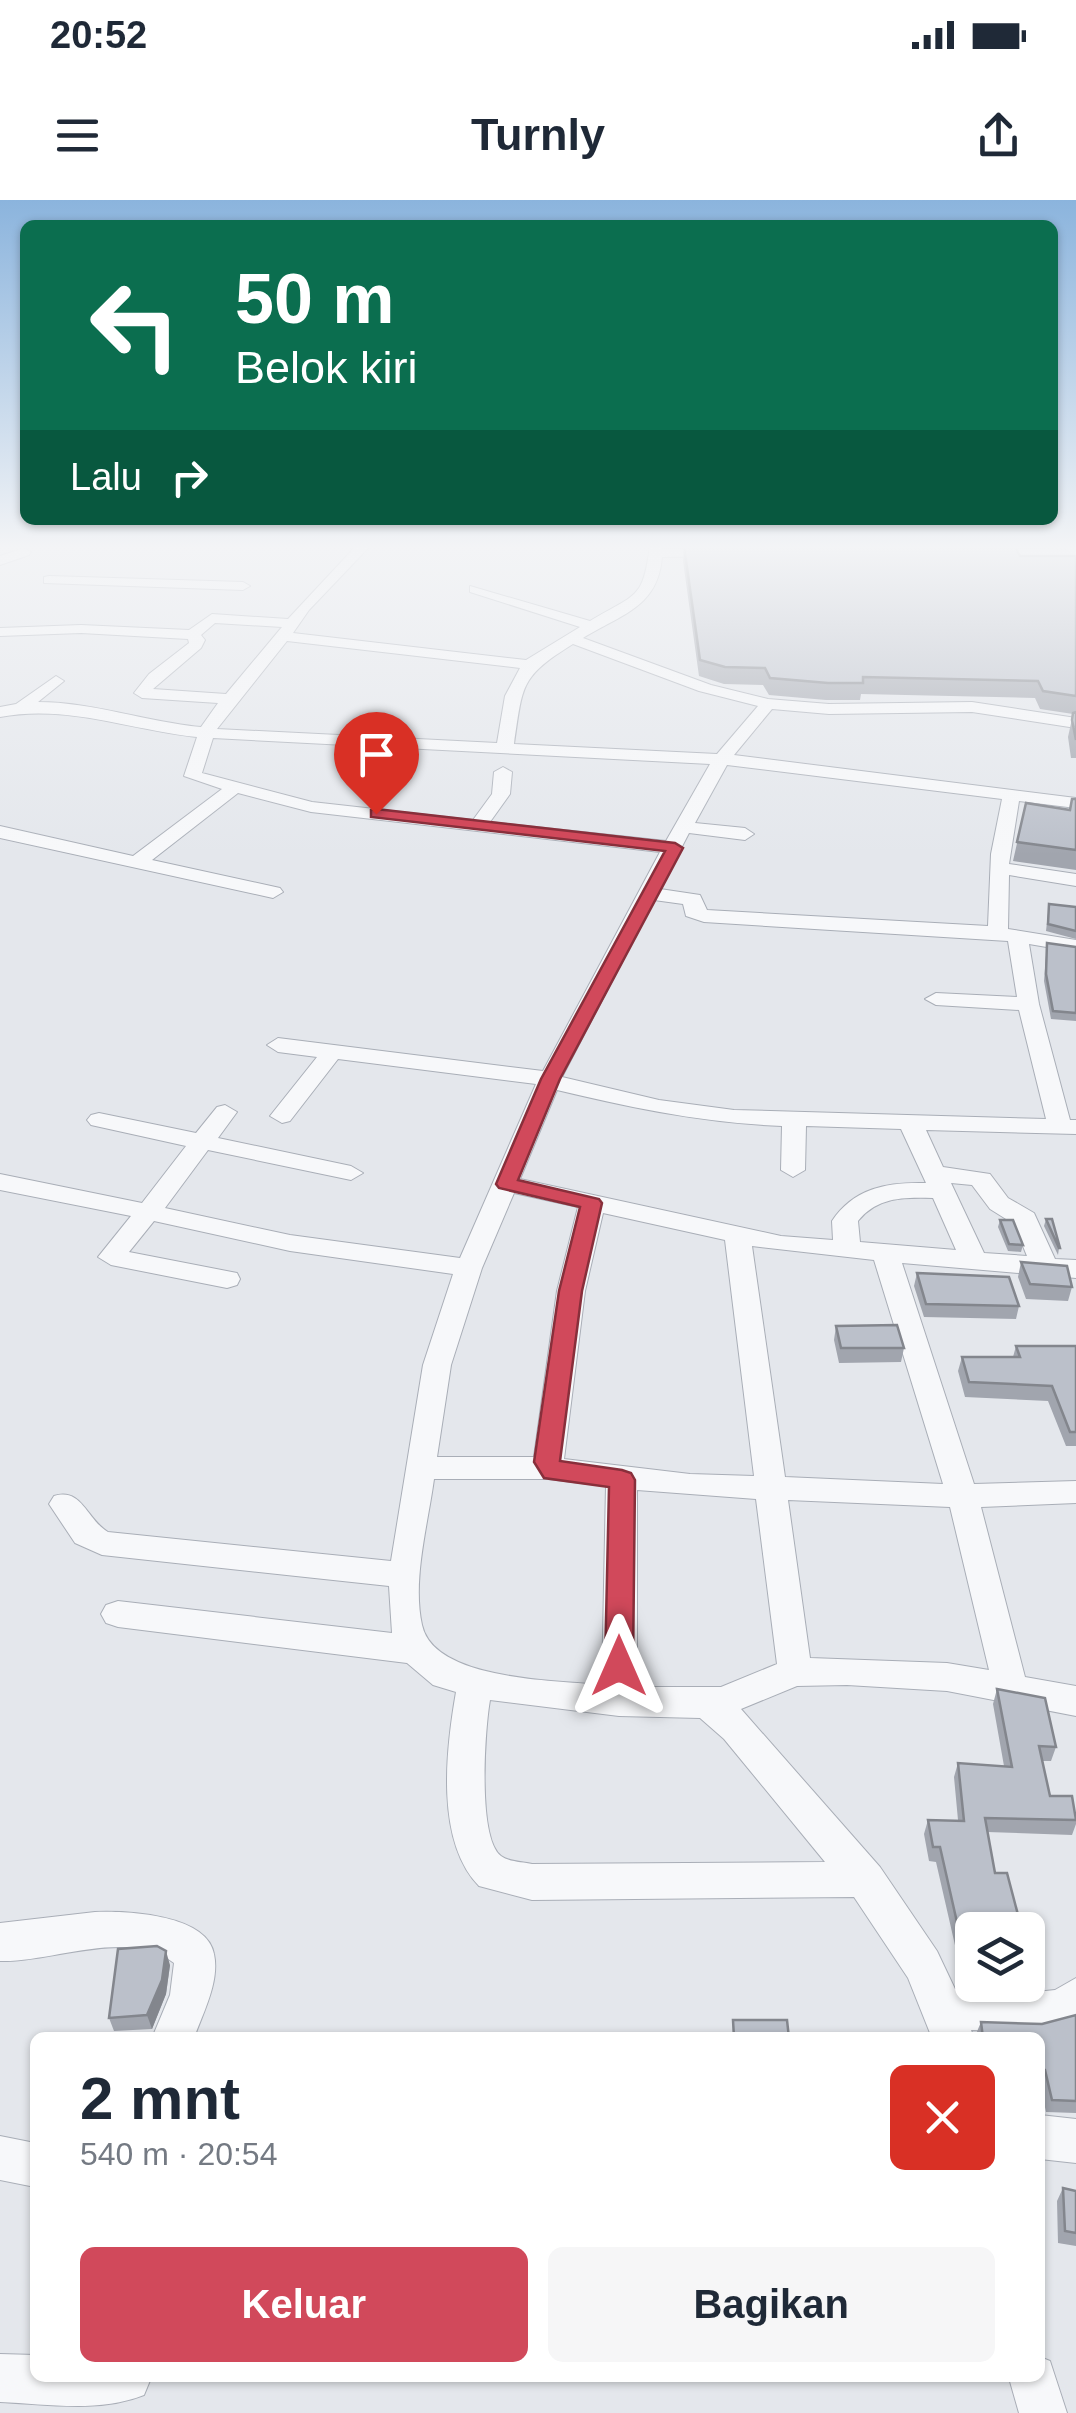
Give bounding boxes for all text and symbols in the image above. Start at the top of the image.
text: 20:52 [50,14,147,56]
icon: menu [50,108,105,163]
icon: share [971,108,1026,163]
text: Turnly [471,109,605,160]
icon: left [70,260,200,390]
text: 50 m [235,260,395,338]
text: Belok kiri [235,342,418,393]
icon: right [162,450,217,505]
text: Lalu [70,456,142,498]
pin [334,712,419,815]
icon: arrive [349,727,404,782]
position arrow [567,1614,671,1718]
map controls [955,1912,1045,2002]
button: layers [955,1912,1045,2002]
text: 2 mnt [80,2065,240,2132]
button: close [890,2065,995,2170]
text: 540 m · 20:54 [80,2136,277,2172]
button: Keluar [80,2247,528,2362]
button: Bagikan [548,2247,995,2362]

